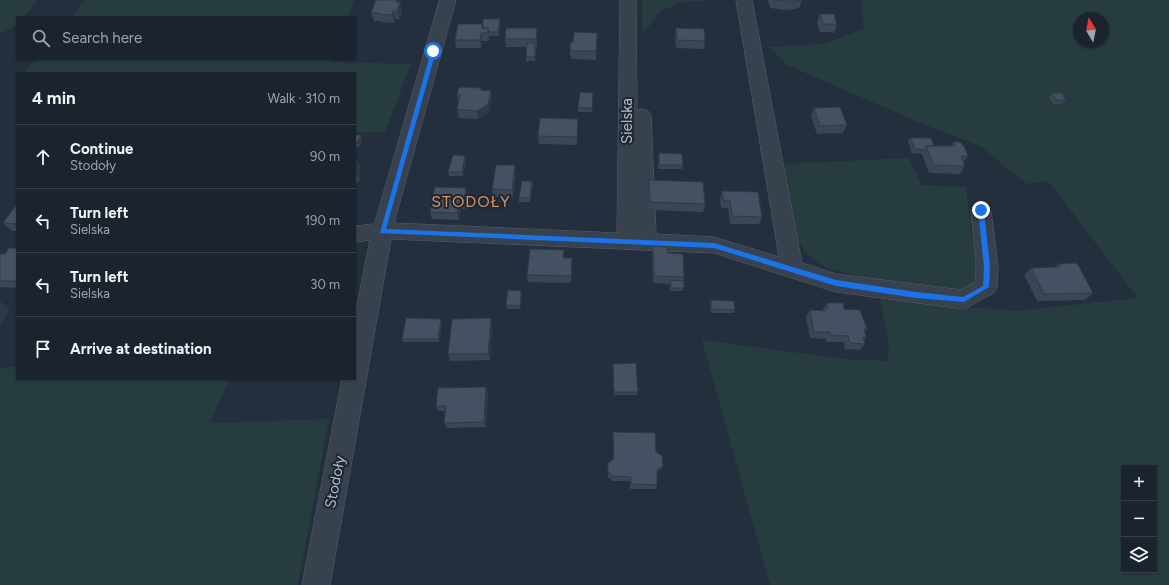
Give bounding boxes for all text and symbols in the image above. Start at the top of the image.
north arrow [1073,12,1109,48]
search box [16,16,356,60]
icon: search [30,27,52,49]
text: Search here [62,29,142,47]
route start [424,42,442,60]
text: 4 min [32,88,76,108]
text: Walk · 310 m [267,91,340,106]
street label: Sielska [618,98,636,144]
text: Continue [70,140,133,158]
icon: ahead [32,146,54,168]
text: 90 m [310,149,340,164]
text: Stodoły [70,158,116,173]
district label: STODOŁY [431,192,511,211]
route end [972,201,990,219]
text: Turn left [70,204,128,222]
icon: left [32,210,54,232]
text: 190 m [305,213,340,228]
text: Sielska [70,222,110,237]
text: Turn left [70,268,128,286]
icon: left [32,274,54,296]
text: 30 m [310,277,340,292]
text: Sielska [70,286,110,301]
icon: arrive [32,338,54,360]
text: Arrive at destination [70,340,211,358]
street label: Stodoły [321,454,349,510]
map controls [1121,465,1157,573]
button: + [1121,465,1157,501]
button: − [1121,501,1157,537]
button: layers [1121,537,1157,573]

